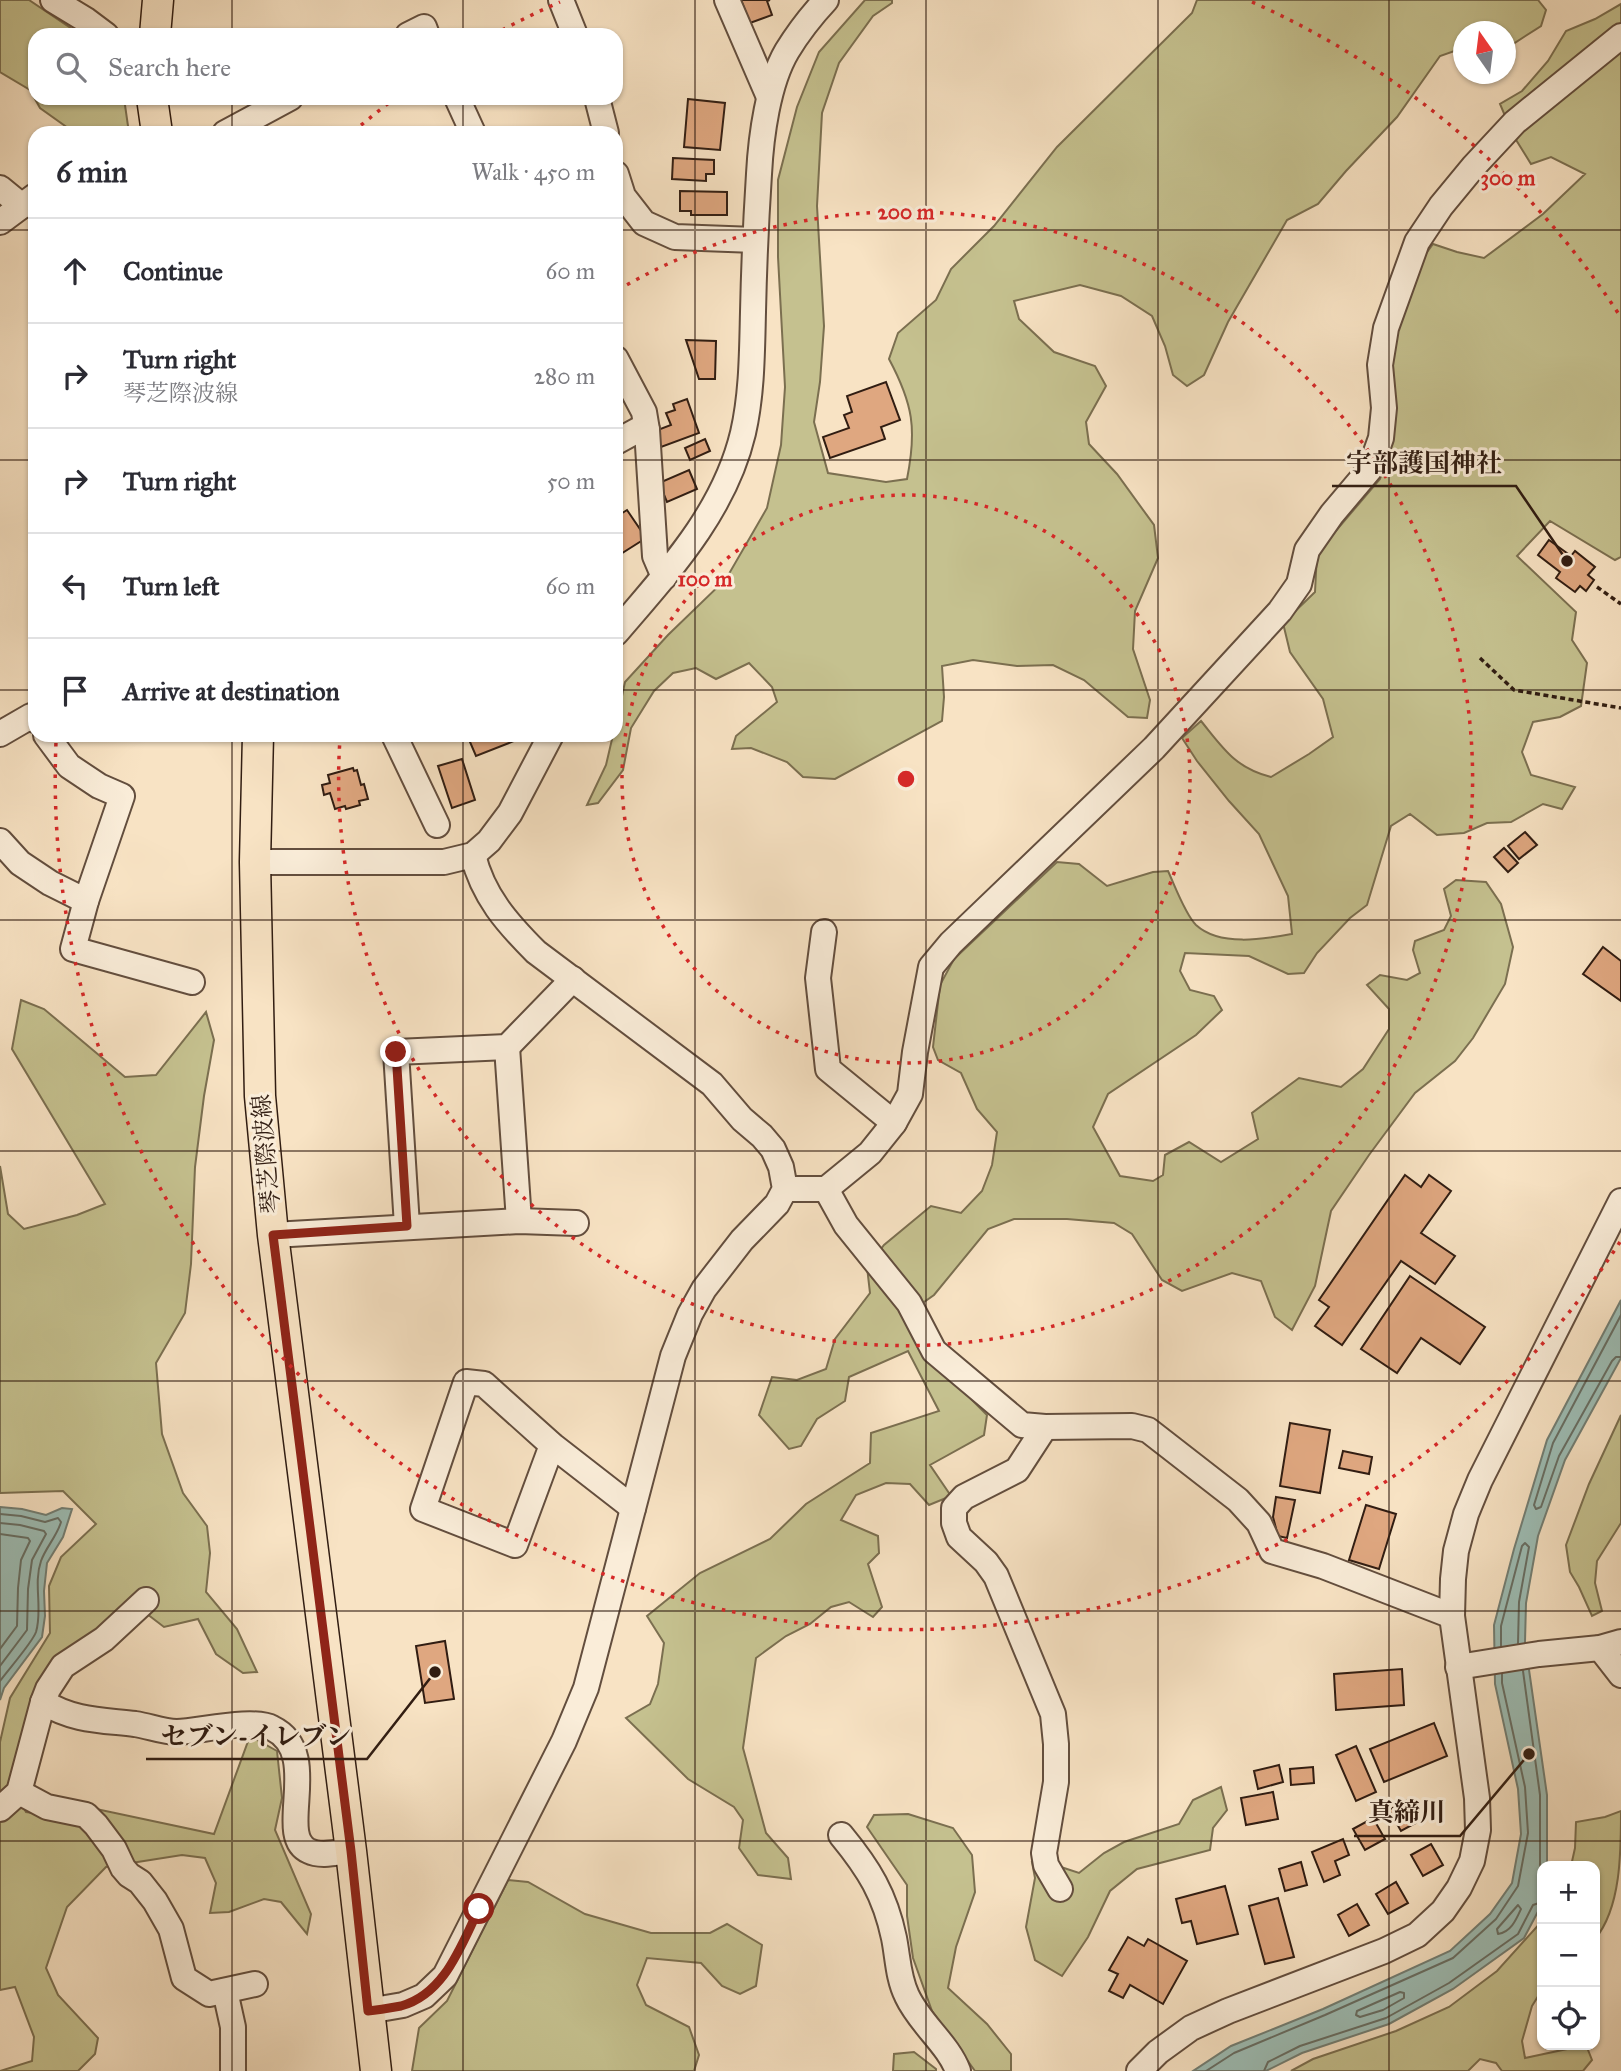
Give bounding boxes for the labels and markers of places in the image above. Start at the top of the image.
callout: 宇部護国神社 [1332,439,1516,486]
centre of rings [894,767,918,791]
callout: セブン-イレブン [146,1712,367,1759]
callout: 真締川 [1354,1789,1460,1836]

